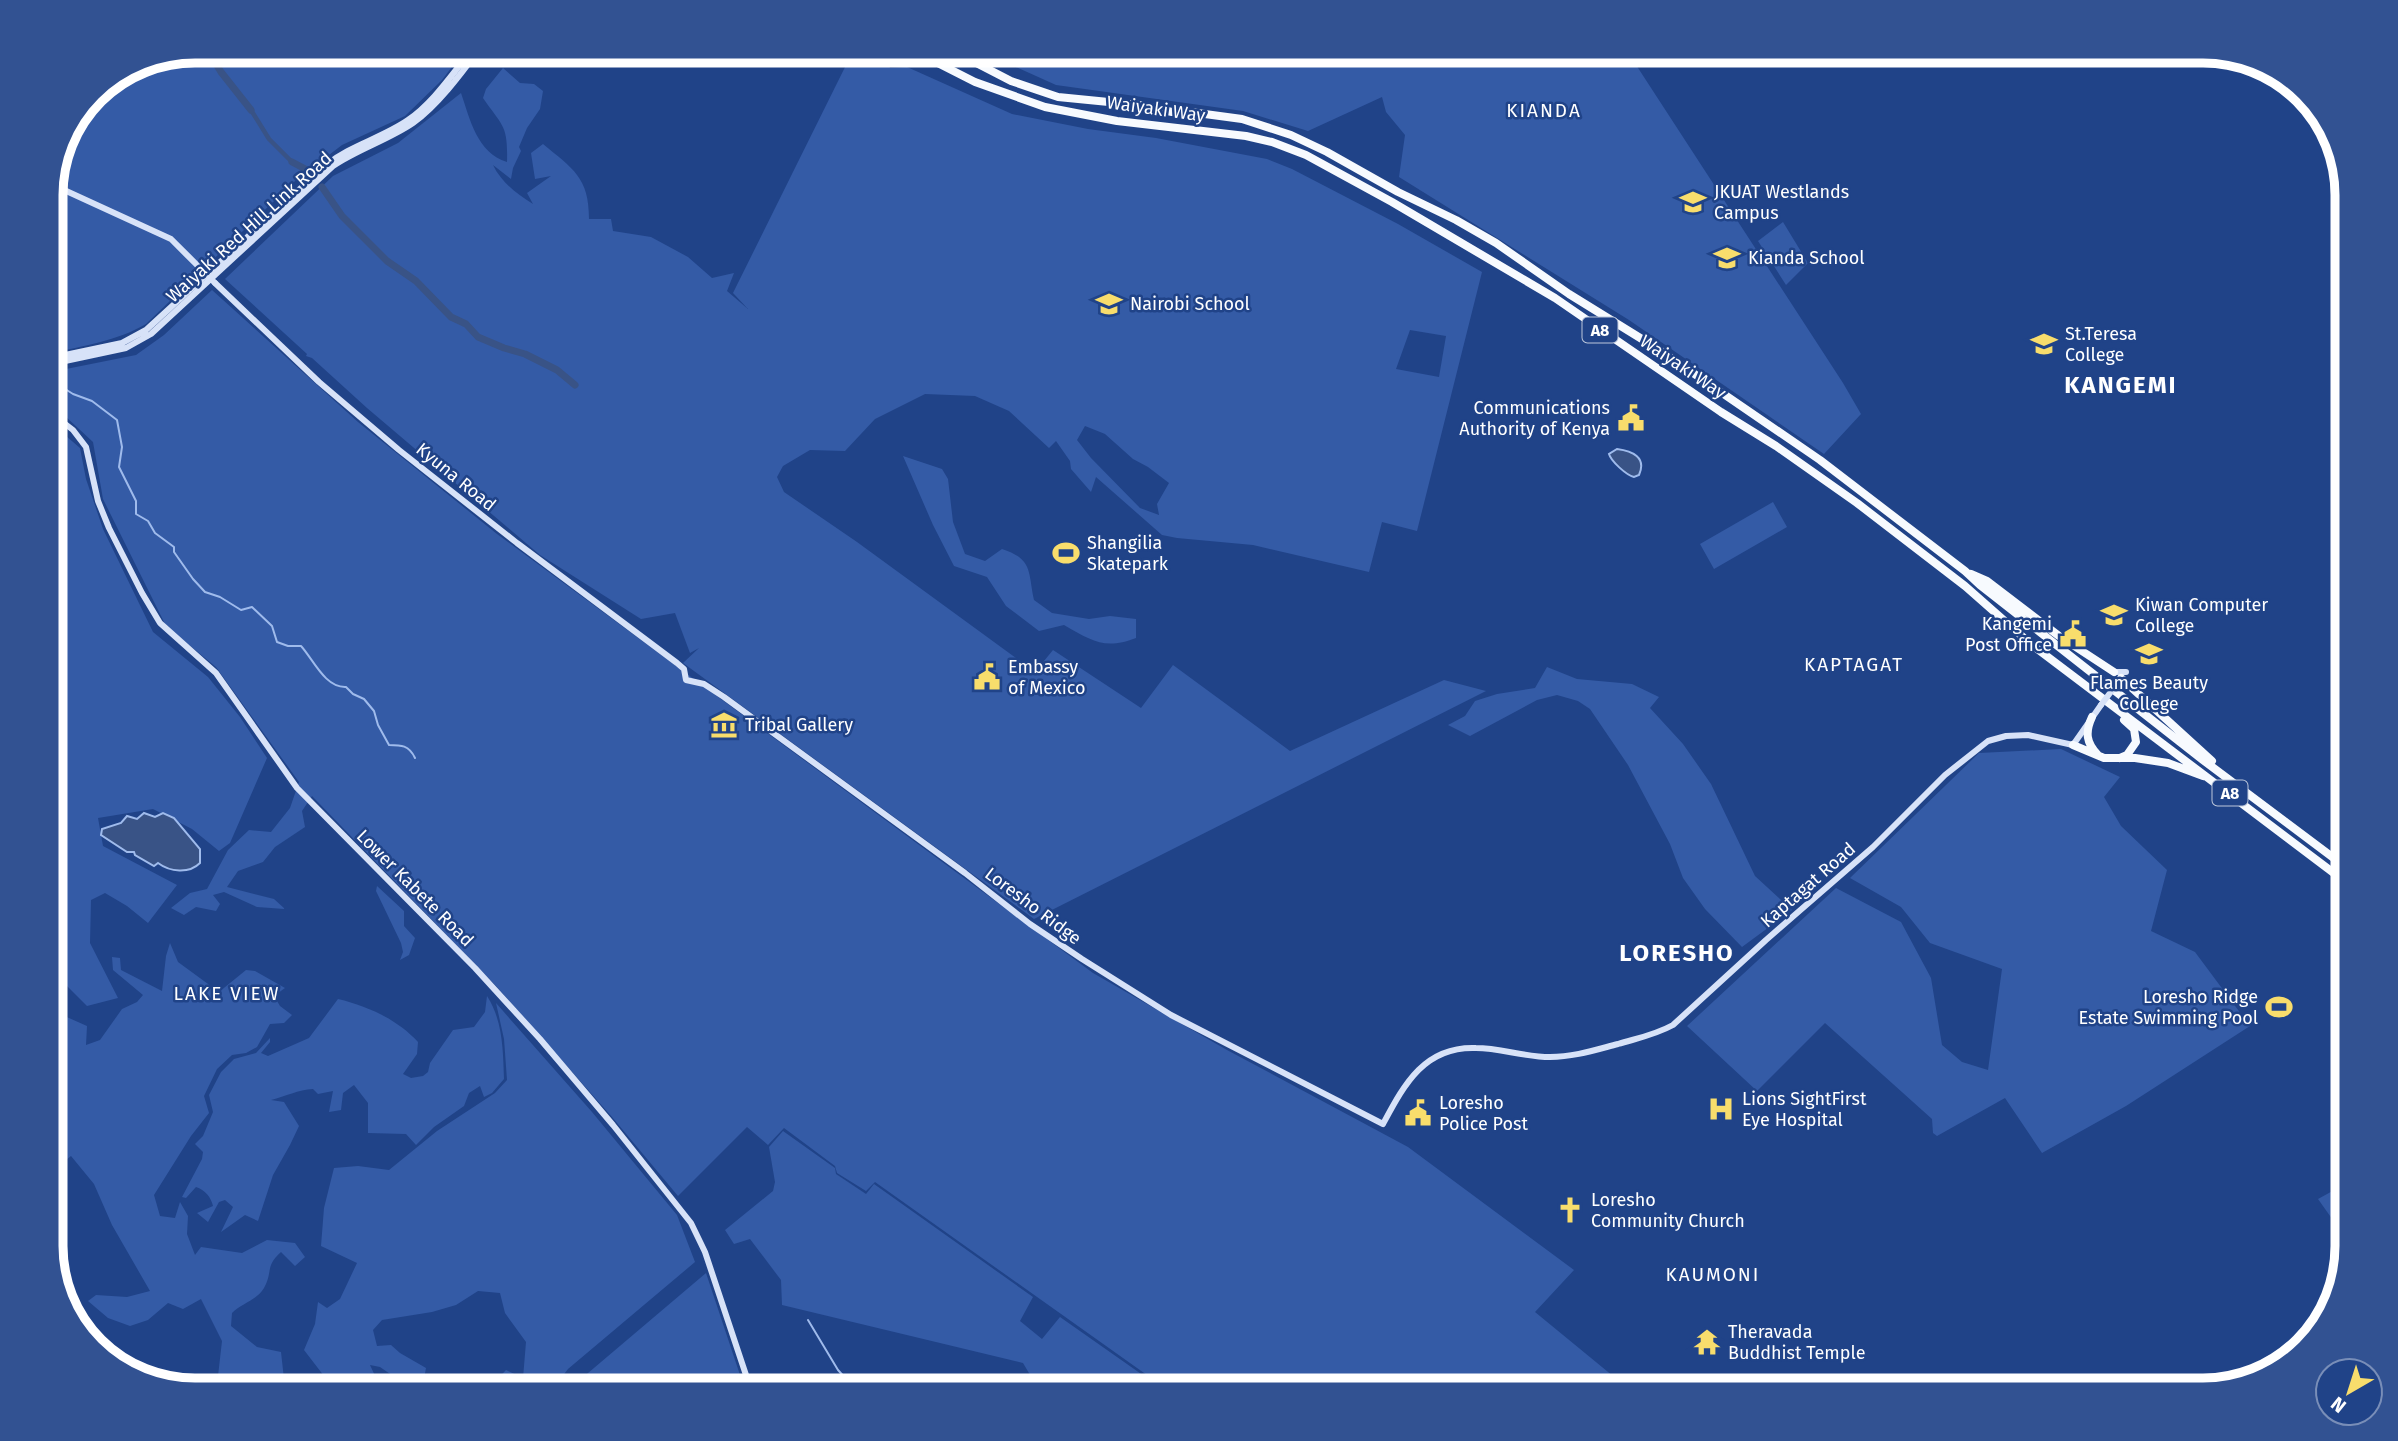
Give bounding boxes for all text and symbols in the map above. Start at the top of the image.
street label: Waiyaki Way [1105,91,1207,127]
district label: KIANDA [1506,99,1582,122]
street label: Waiyaki Red Hill Link Road [162,147,336,307]
place label: JKUAT Westlands Campus [1714,181,1849,224]
school or university icon: JKUAT Westlands Campus [1678,187,1708,217]
school or university icon: Kianda School [1712,243,1742,273]
place label: Kianda School [1748,247,1865,269]
school or university icon: Nairobi School [1094,289,1124,319]
place label: Nairobi School [1130,293,1250,315]
road number: A8 [1582,318,1618,342]
place label: St.Teresa College [2065,323,2137,366]
school or university icon: St.Teresa College [2029,329,2059,359]
street label: Waiyaki Way [1636,330,1730,404]
district label: KANGEMI [2064,371,2178,399]
place label: Communications Authority of Kenya [1459,397,1610,440]
public building icon: Communications Authority of Kenya [1616,403,1646,433]
street label: Kyuna Road [412,438,500,516]
place label: Shangilia Skatepark [1087,532,1169,575]
sports icon: Shangilia Skatepark [1051,538,1081,568]
place label: Kiwan Computer College [2135,594,2268,637]
school or university icon: Kiwan Computer College [2099,600,2129,630]
place label: Kangemi Post Office [1965,613,2052,656]
public building icon: Kangemi Post Office [2058,619,2088,649]
school or university icon: Flames Beauty College [2134,639,2164,669]
district label: KAPTAGAT [1804,653,1904,676]
place label: Embassy of Mexico [1008,656,1086,699]
public building icon: Embassy of Mexico [972,662,1002,692]
place label: Flames Beauty College [2090,672,2208,715]
museum icon: Tribal Gallery [709,710,739,740]
place label: Tribal Gallery [745,714,853,736]
road number: A8 [2212,780,2248,806]
street label: Lower Kabete Road [352,825,478,951]
street label: Kaptagat Road [1756,838,1860,932]
street label: Loresho Ridge [980,863,1086,949]
district label: LORESHO [1619,939,1735,967]
district label: LAKE VIEW [174,982,280,1005]
place label: Loresho Ridge Estate Swimming Pool [2078,986,2258,1029]
sports icon: Loresho Ridge Estate Swimming Pool [2264,992,2294,1022]
place label: Lions SightFirst Eye Hospital [1742,1088,1867,1131]
place label: Loresho Police Post [1439,1092,1528,1135]
hospital icon: Lions SightFirst Eye Hospital [1706,1094,1736,1124]
public building icon: Loresho Police Post [1403,1098,1433,1128]
place label: Loresho Community Church [1591,1189,1745,1232]
church icon: Loresho Community Church [1555,1195,1585,1225]
district label: KAUMONI [1666,1263,1760,1286]
place label: Theravada Buddhist Temple [1728,1321,1865,1364]
temple icon: Theravada Buddhist Temple [1692,1327,1722,1357]
north arrow [2314,1357,2384,1427]
text: N [2326,1392,2351,1418]

